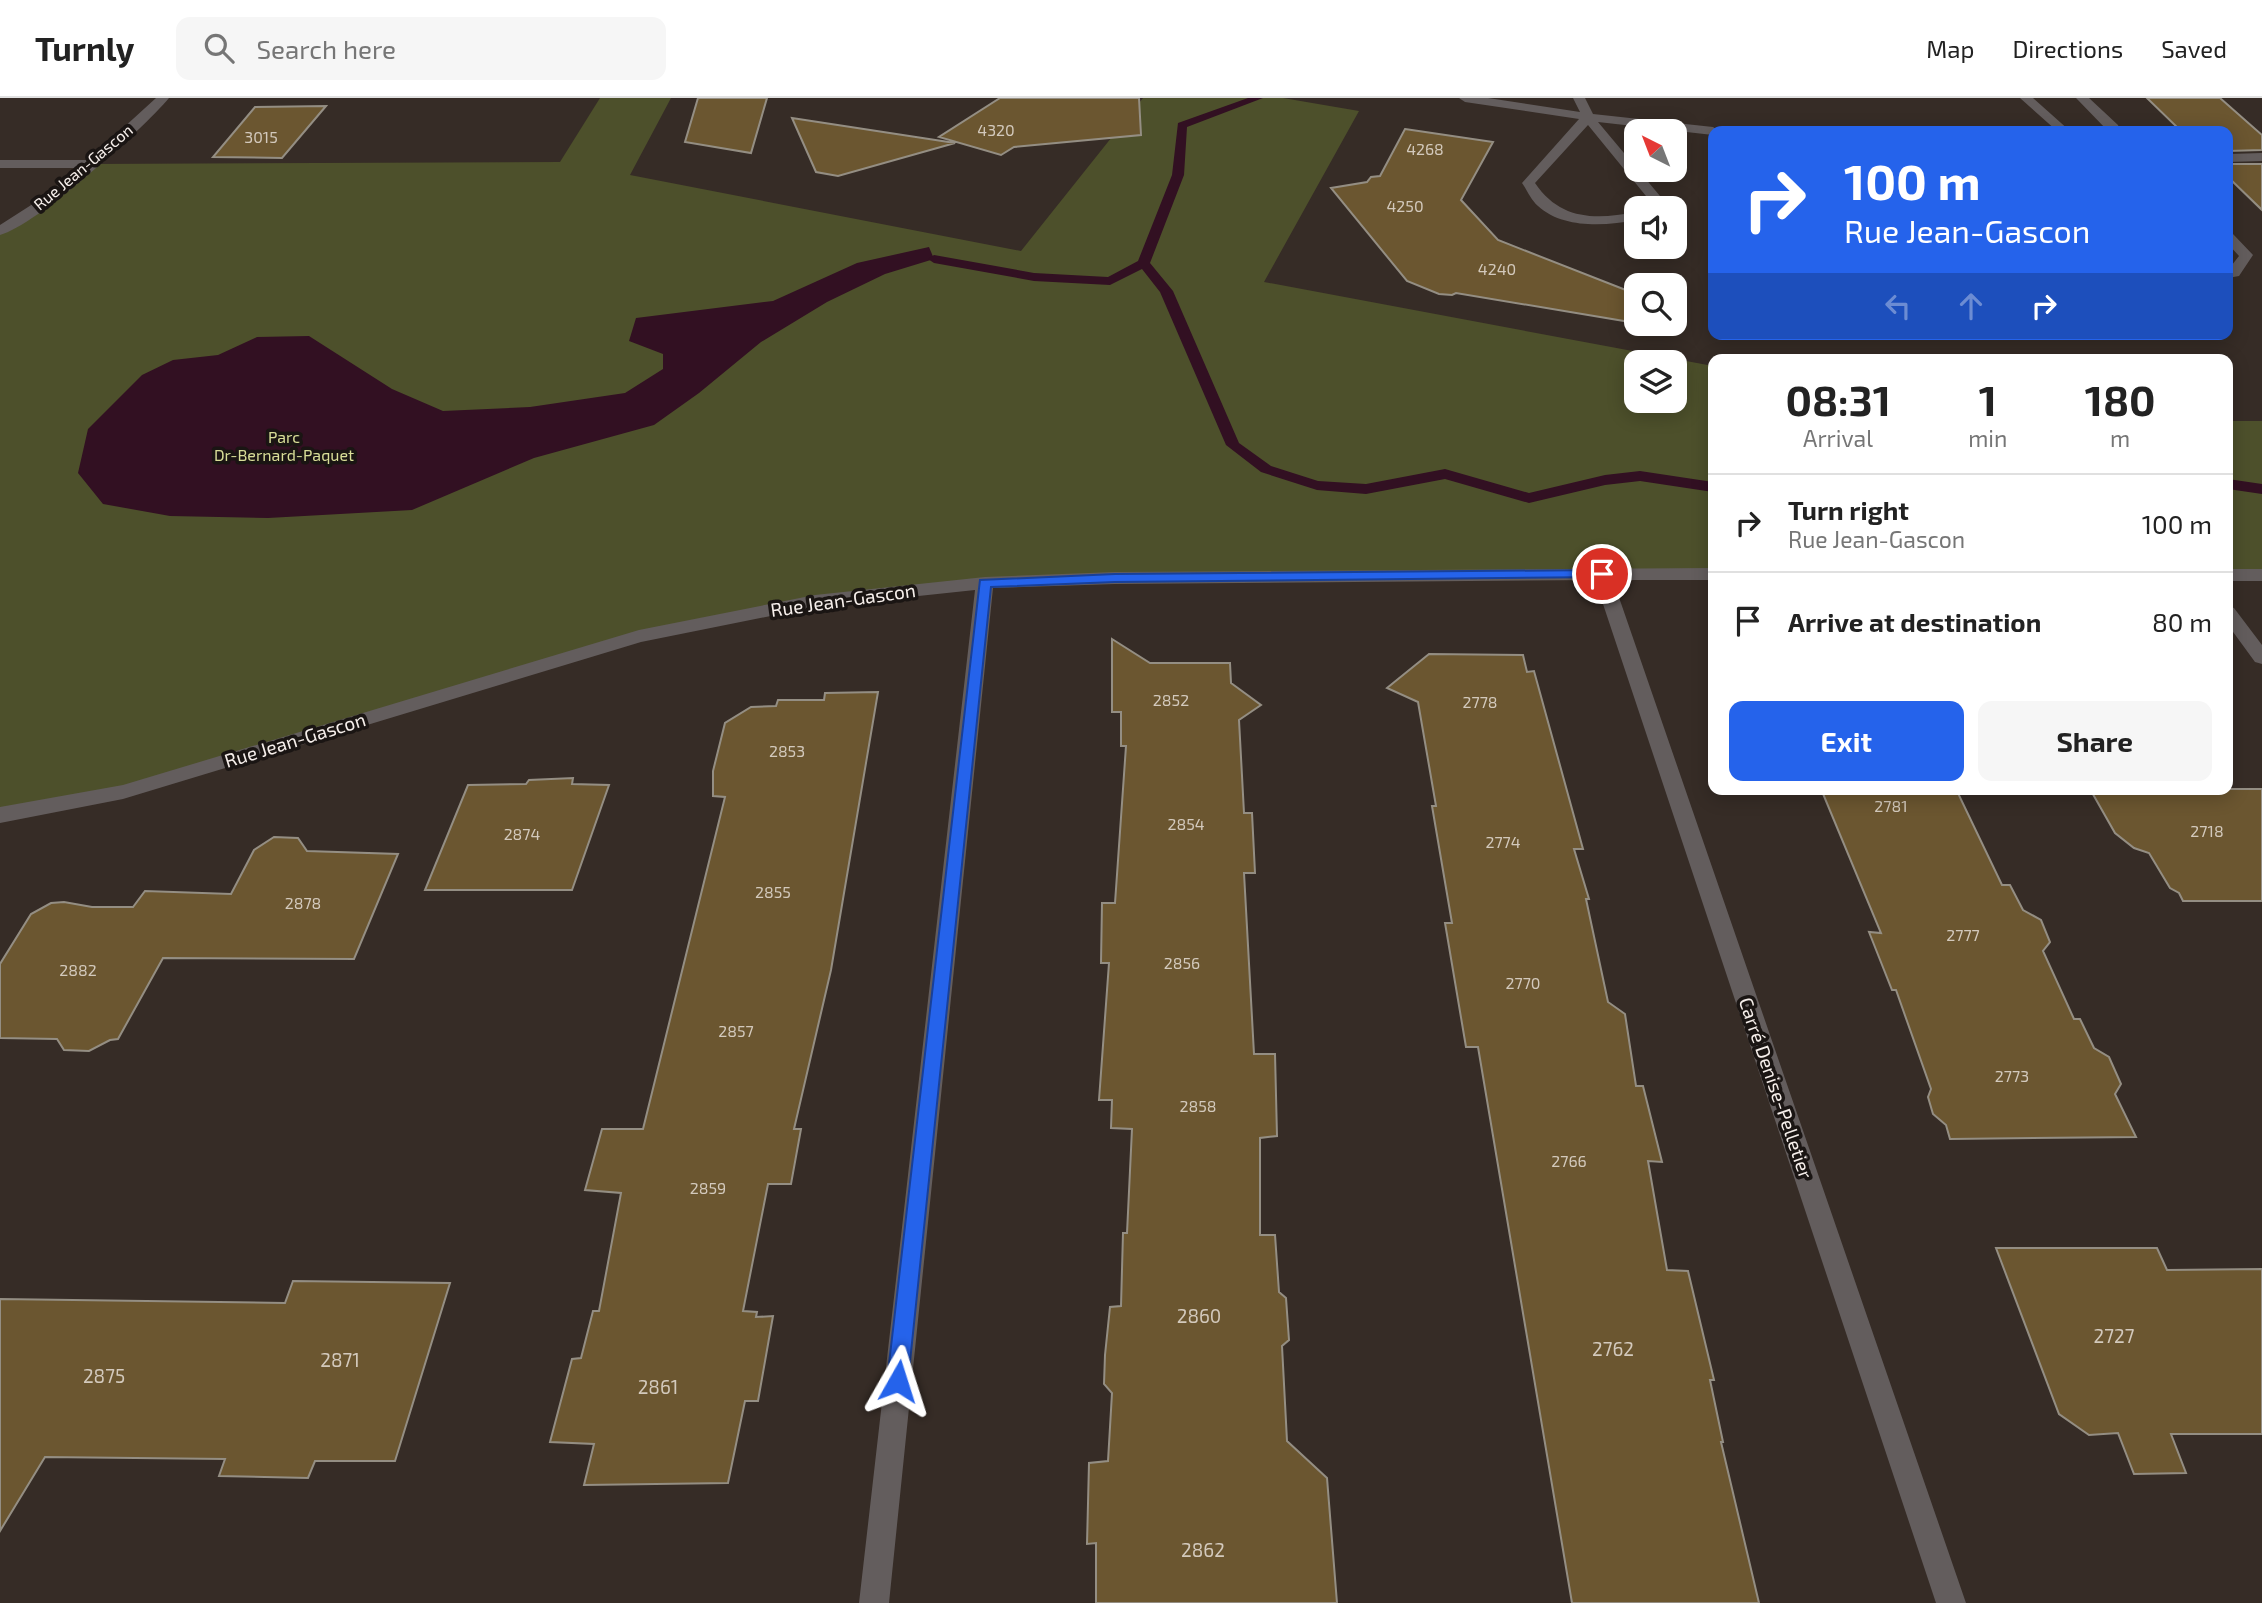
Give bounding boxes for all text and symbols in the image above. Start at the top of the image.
search box [176,17,666,80]
text: Turnly [35,28,134,68]
icon: search [200,29,238,67]
text: Search here [256,33,396,64]
text: Map [1926,34,1974,63]
text: Directions [2012,34,2123,63]
text: Saved [2161,34,2227,63]
north arrow [1624,119,1687,182]
map controls [1624,119,1687,413]
street label: Rue Jean-Gascon [29,120,136,213]
house number: 4320 [977,120,1015,139]
house number: 3015 [244,127,278,146]
house number: 4268 [1406,139,1444,158]
text: 100 m [1844,151,1981,210]
icon: right [1729,154,1820,245]
house number: 4250 [1386,196,1424,215]
button: sound [1624,196,1687,259]
text: Rue Jean-Gascon [1844,211,2090,249]
house number: 4240 [1478,259,1516,278]
button: search [1624,273,1687,336]
icon: left [1879,287,1917,325]
icon: ahead [1952,287,1990,325]
icon: right [2025,287,2063,325]
button: layers [1624,350,1687,413]
text: 08:31 [1785,374,1891,424]
text: 1 [1979,374,1997,424]
text: 180 [2085,374,2156,424]
text: Arrival [1803,424,1873,452]
text: min [1968,424,2007,452]
text: m [2110,424,2130,452]
park label: Parc Dr-Bernard-Paquet [214,427,354,464]
text: Turn right [1788,494,1909,525]
icon: right [1729,504,1767,542]
text: 100 m [2142,508,2212,539]
text: Rue Jean-Gascon [1788,525,1965,553]
pin [1572,544,1632,604]
icon: arrive [1583,555,1621,593]
street label: Rue Jean-Gascon [769,578,917,621]
icon: arrive [1729,602,1767,640]
text: Arrive at destination [1788,606,2041,637]
text: 80 m [2152,606,2212,637]
house number: 2852 [1153,690,1189,709]
house number: 2778 [1462,692,1498,711]
button: Exit [1729,701,1964,781]
button: Share [1978,701,2212,781]
street label: Rue Jean-Gascon [222,707,368,772]
house number: 2853 [769,741,805,760]
house number: 2781 [1874,796,1908,815]
house number: 2854 [1167,814,1205,833]
house number: 2718 [2190,821,2224,840]
house number: 2874 [504,824,541,843]
house number: 2774 [1485,832,1521,851]
house number: 2855 [755,882,791,901]
house number: 2878 [285,893,321,912]
house number: 2777 [1946,925,1980,944]
house number: 2856 [1164,953,1200,972]
house number: 2882 [59,960,97,979]
house number: 2770 [1505,973,1541,992]
street label: Carré Denise-Pelletier [1735,994,1818,1182]
house number: 2857 [718,1021,754,1040]
house number: 2773 [1995,1066,2029,1085]
house number: 2858 [1180,1096,1217,1115]
house number: 2766 [1551,1151,1587,1170]
house number: 2859 [690,1178,726,1197]
house number: 2860 [1177,1304,1221,1327]
house number: 2727 [2094,1324,2135,1347]
house number: 2762 [1592,1337,1634,1360]
position arrow [861,1344,935,1418]
house number: 2871 [320,1348,360,1371]
house number: 2875 [83,1364,125,1387]
house number: 2861 [638,1375,678,1398]
house number: 2862 [1181,1538,1225,1561]

